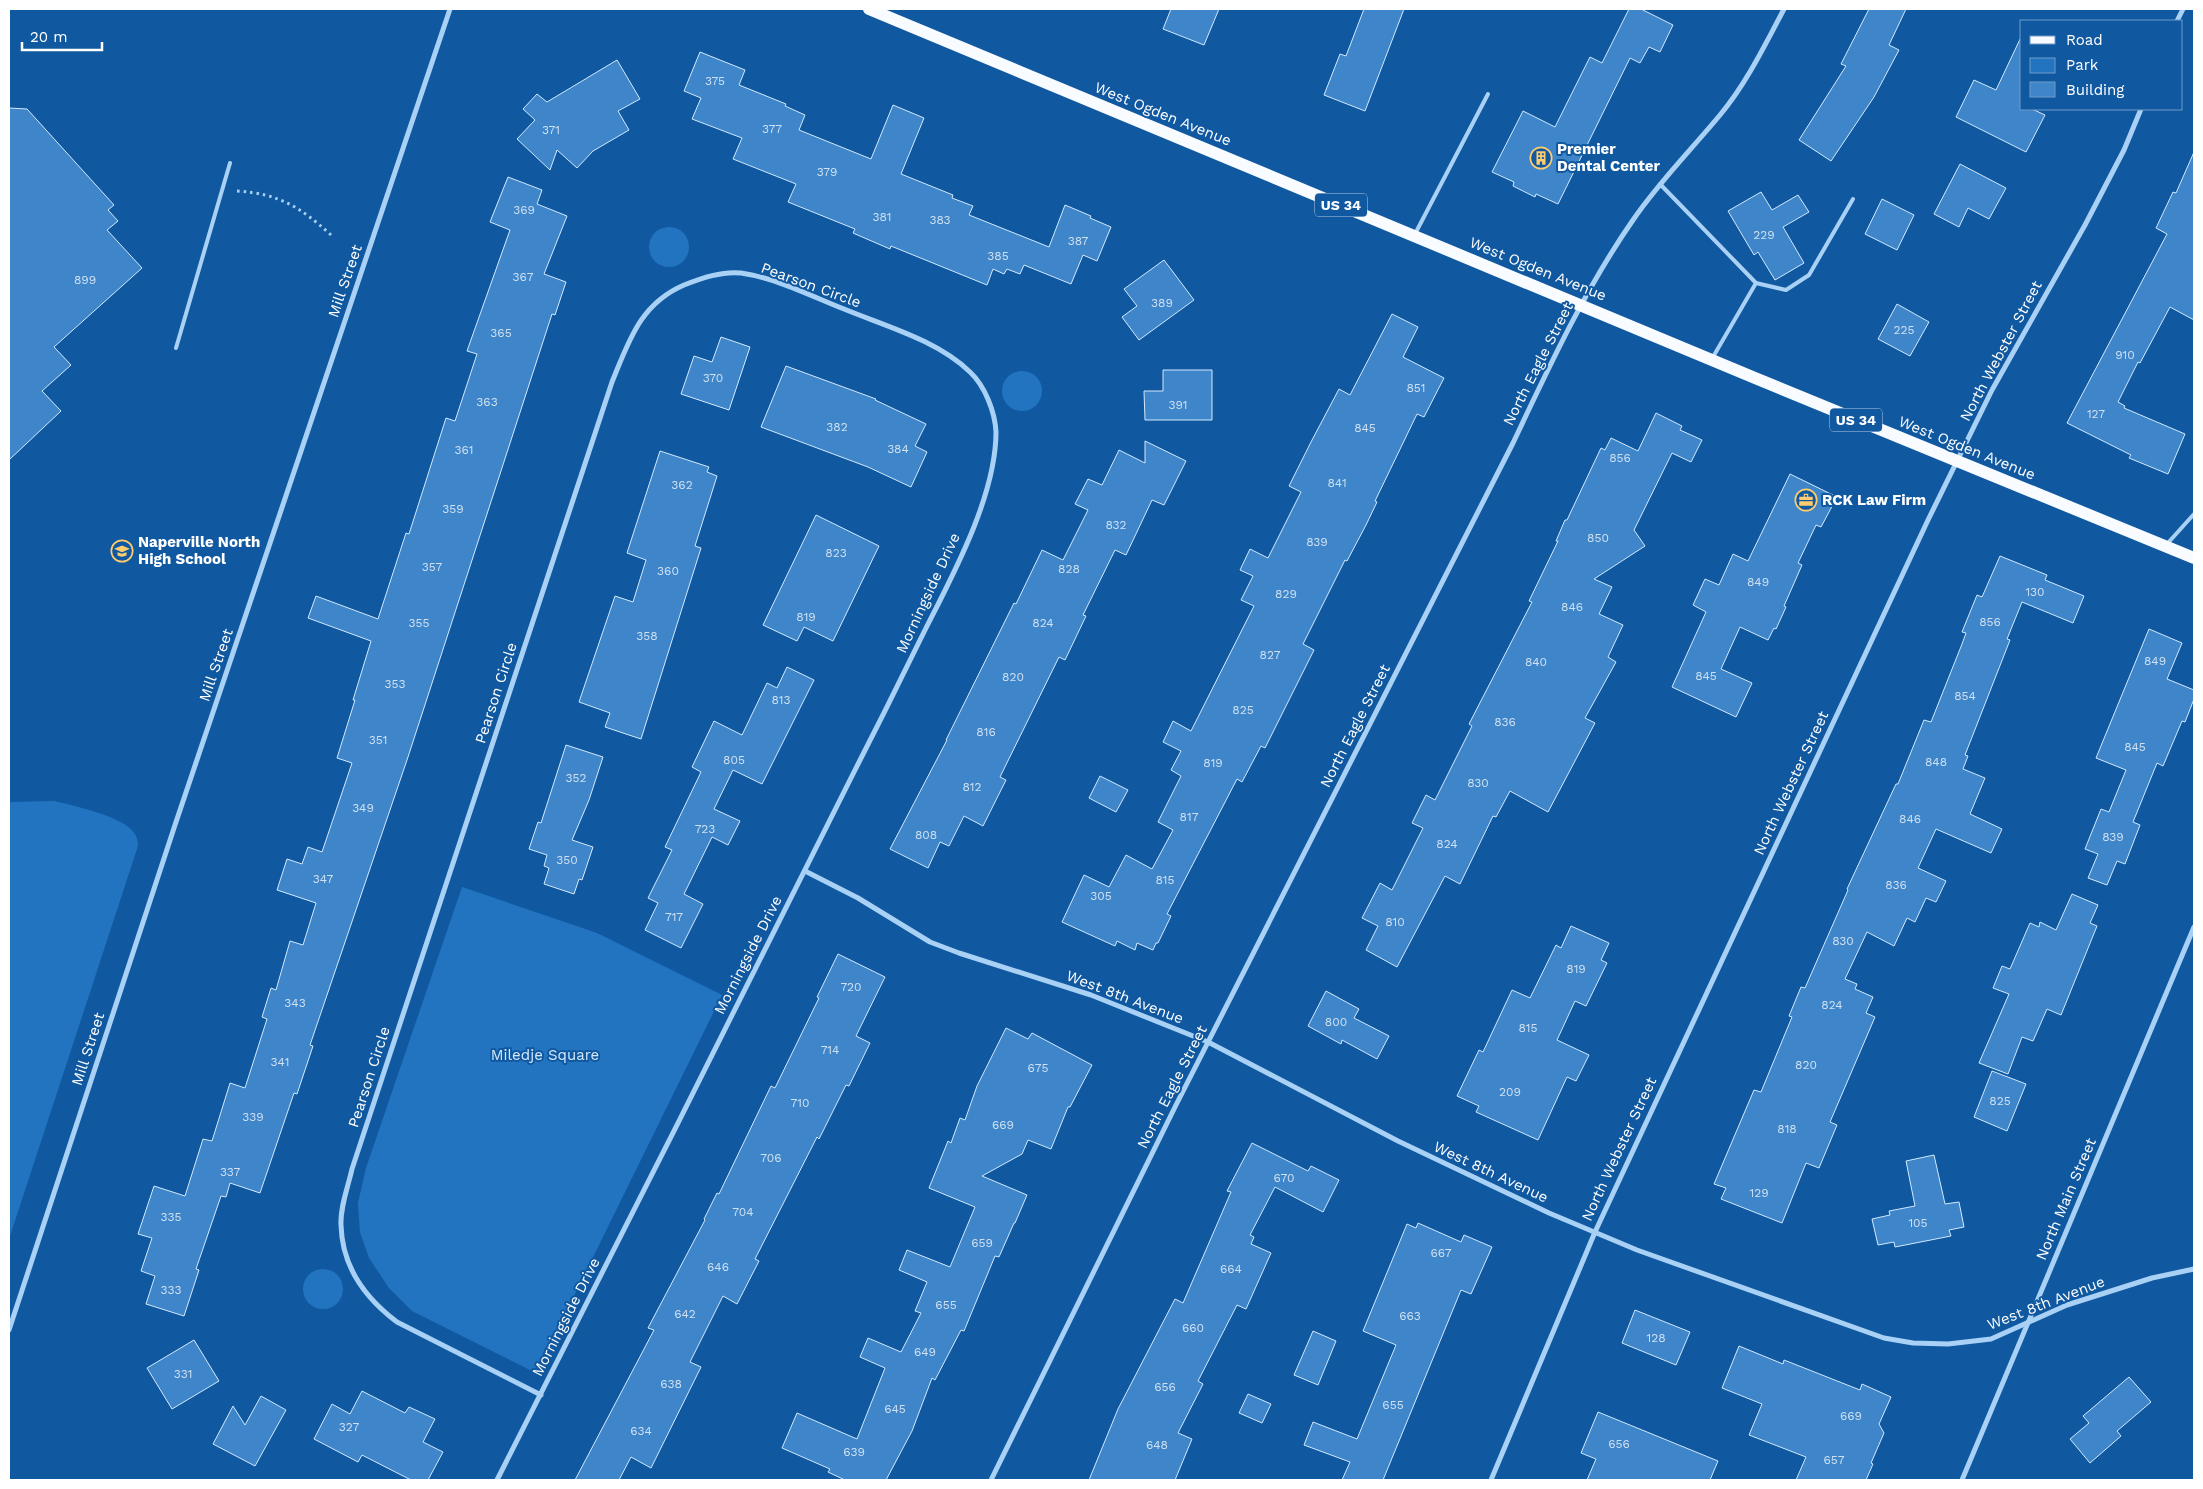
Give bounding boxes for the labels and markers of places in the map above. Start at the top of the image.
place label: Premier Dental Center [1557,140,1660,175]
building icon: Premier Dental Center [1529,146,1553,170]
office icon: RCK Law Firm [1794,488,1818,512]
place label: RCK Law Firm [1822,491,1926,509]
place label: Naperville North High School [138,533,260,568]
school or university icon: Naperville North High School [110,539,134,563]

